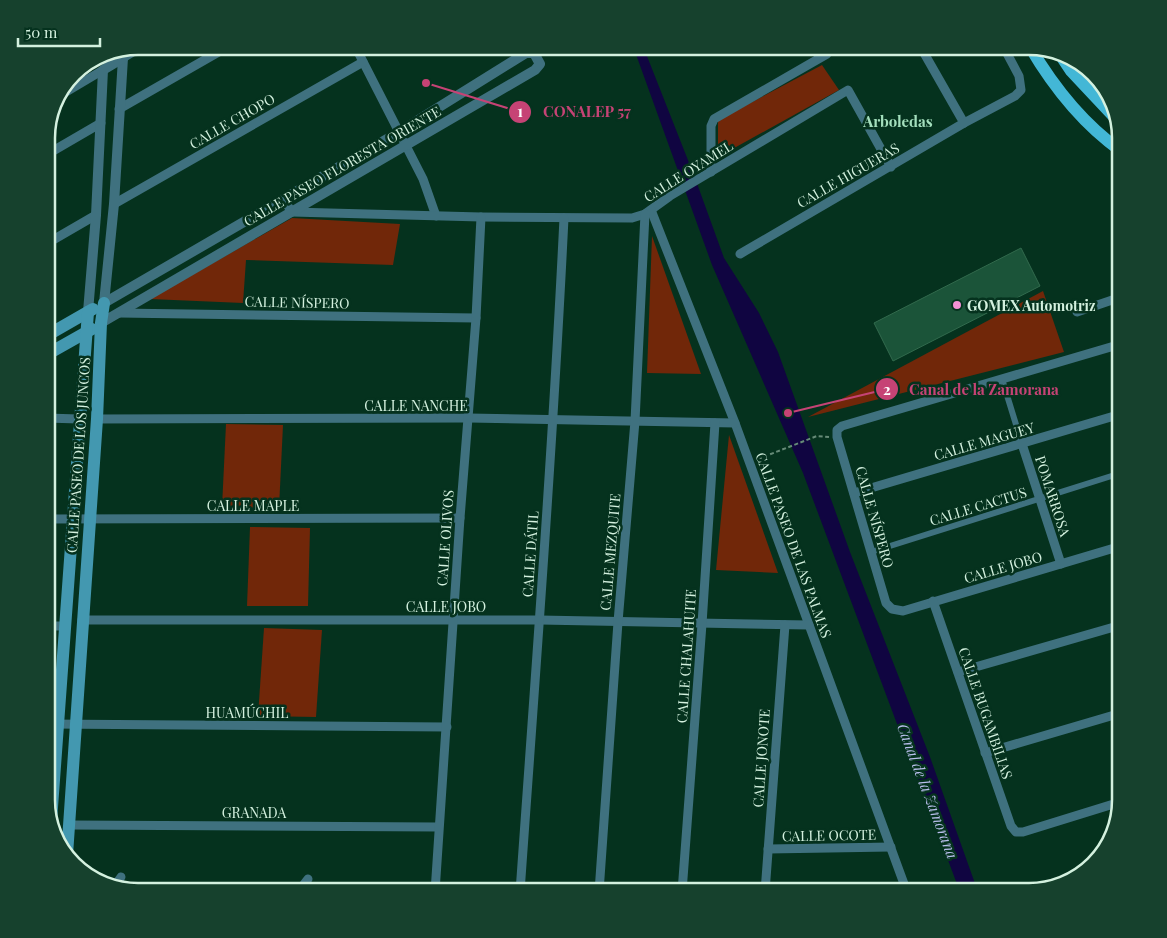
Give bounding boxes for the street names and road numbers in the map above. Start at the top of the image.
street label: CALLE CHOPO [186,89,278,153]
street label: CALLE PASEO FLORESTA ORIENTE [240,102,444,230]
street label: CALLE OYAMEL [640,136,736,206]
street label: CALLE HIGUERAS [793,138,903,212]
street label: CALLE NÍSPERO [244,292,350,312]
street label: CALLE PASEO DE LOS JUNCOS [62,356,94,554]
street label: CALLE NANCHE [364,396,468,415]
street label: CALLE MAGUEY [932,417,1037,464]
street label: CALLE PASEO DE LAS PALMAS [752,450,836,640]
street label: POMARROSA [1031,453,1075,539]
street label: CALLE NÍSPERO [851,464,899,570]
street label: CALLE CACTUS [927,482,1029,530]
street label: CALLE OLIVOS [432,489,458,587]
street label: CALLE MEZQUITE [595,493,625,611]
street label: CALLE MAPLE [207,496,299,515]
street label: CALLE DÁTIL [518,510,542,598]
street label: CALLE JOBO [962,547,1044,587]
street label: CALLE CHALAHUITE [672,588,700,724]
street label: CALLE JOBO [406,597,486,616]
street label: CALLE BUGAMBILIAS [955,645,1017,781]
street label: HUAMÚCHIL [205,703,289,722]
street label: CALLE JONOTE [748,708,774,808]
street label: GRANADA [222,803,286,822]
street label: CALLE OCOTE [782,825,876,845]

